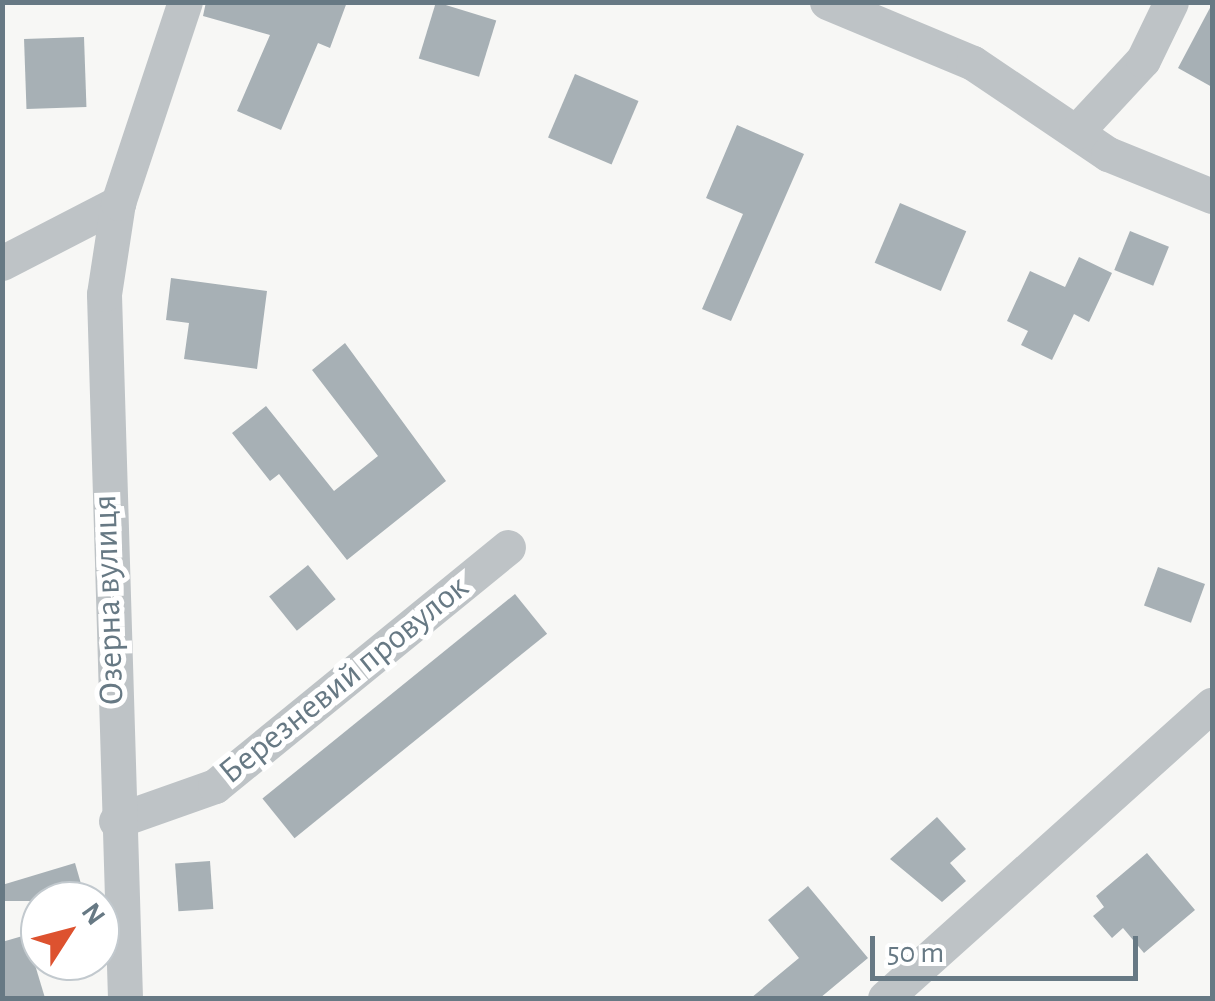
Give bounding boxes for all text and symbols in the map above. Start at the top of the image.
street label: Озерна вулиця [84,494,134,706]
street label: Березневий провулок [211,567,477,793]
north arrow [20,881,120,981]
text: N [76,898,110,931]
scale bar [875,916,1142,978]
text: 50 m [887,938,944,968]

